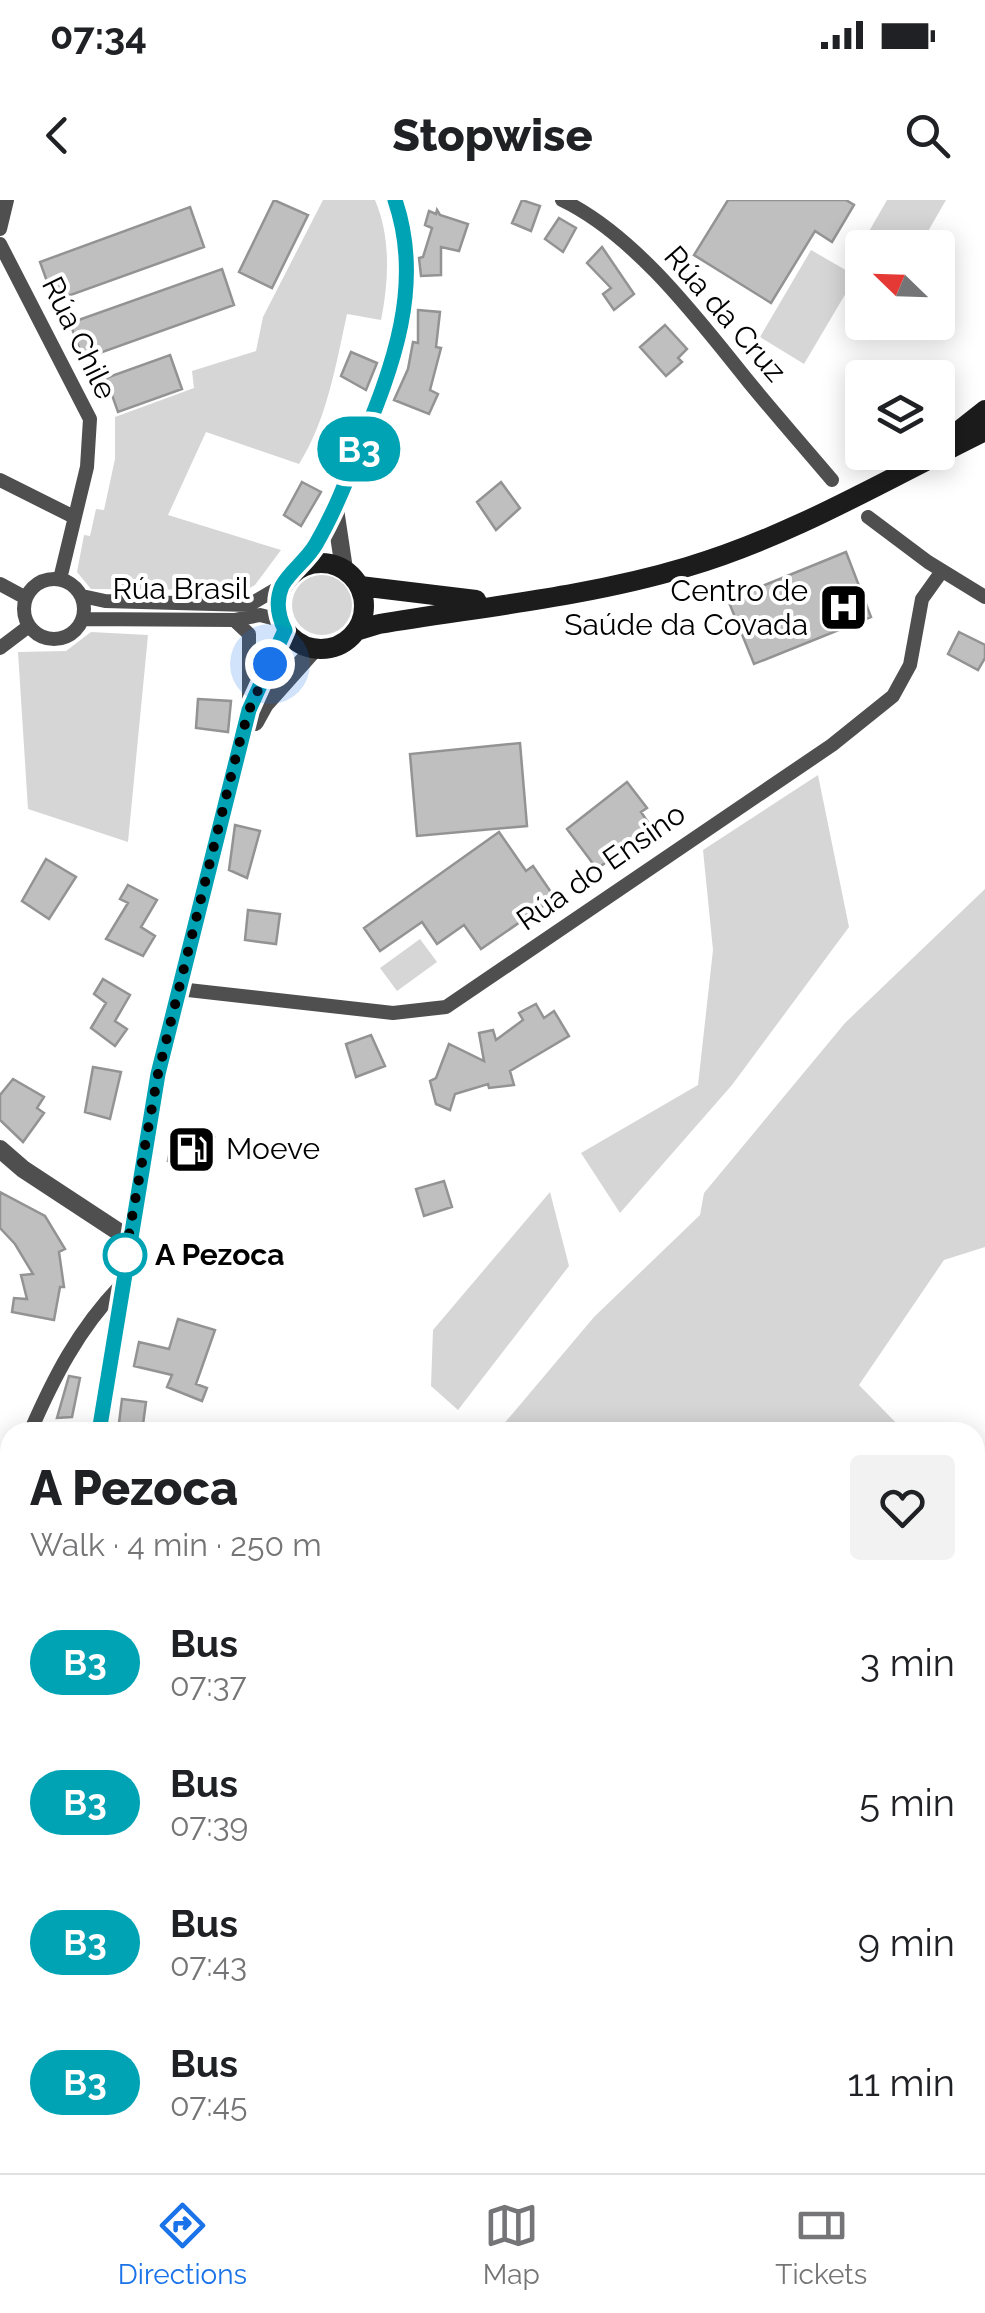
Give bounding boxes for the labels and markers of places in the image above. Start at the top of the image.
place label: Centro de Saúde da Covada [564,573,808,642]
hospital icon: Centro de Saúde da Covada [817,582,869,634]
fuel station icon: Moeve [165,1123,217,1175]
place label: Moeve [226,1131,320,1166]
marker: A Pezoca [104,1234,146,1276]
place label: A Pezoca [155,1237,284,1272]

